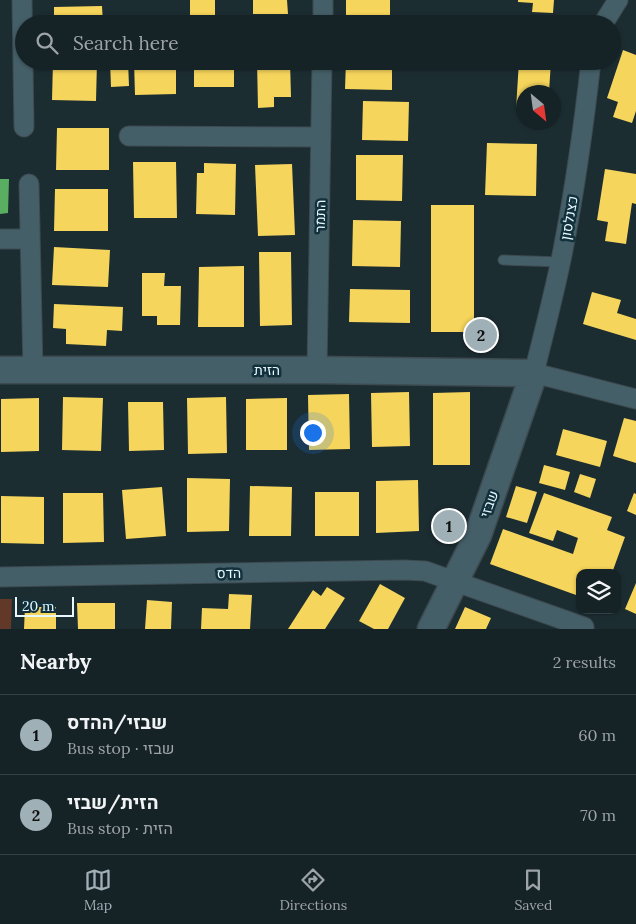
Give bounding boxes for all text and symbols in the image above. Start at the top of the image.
search box [15,15,621,70]
icon: search [33,29,61,57]
text: Search here [73,31,179,55]
north arrow [516,85,561,130]
street label: כצנלסון [556,195,582,241]
street label: התמר [311,199,329,233]
pin: 2 [465,316,497,354]
street label: הזית [254,361,280,379]
your location [300,420,326,446]
street label: שבזי [476,488,502,520]
pin: 1 [433,507,465,545]
street label: הדס [217,564,241,582]
map controls [576,569,621,614]
button: layers [576,569,621,614]
scale bar [15,594,74,617]
text: 20 m [22,597,54,615]
text: Nearby [20,648,91,675]
text: 2 results [553,652,616,672]
text: שבזי/ההדס [67,710,167,734]
text: 1 [33,725,39,745]
text: 60 m [578,725,616,745]
text: Bus stop · שבזי [67,738,175,758]
text: הזית/שבזי [67,790,158,814]
text: 2 [32,805,40,825]
text: 70 m [580,805,616,825]
text: Bus stop · הזית [67,818,173,838]
tab: Map [84,866,112,914]
tab: Directions [279,866,347,914]
tab: Saved [514,866,552,914]

